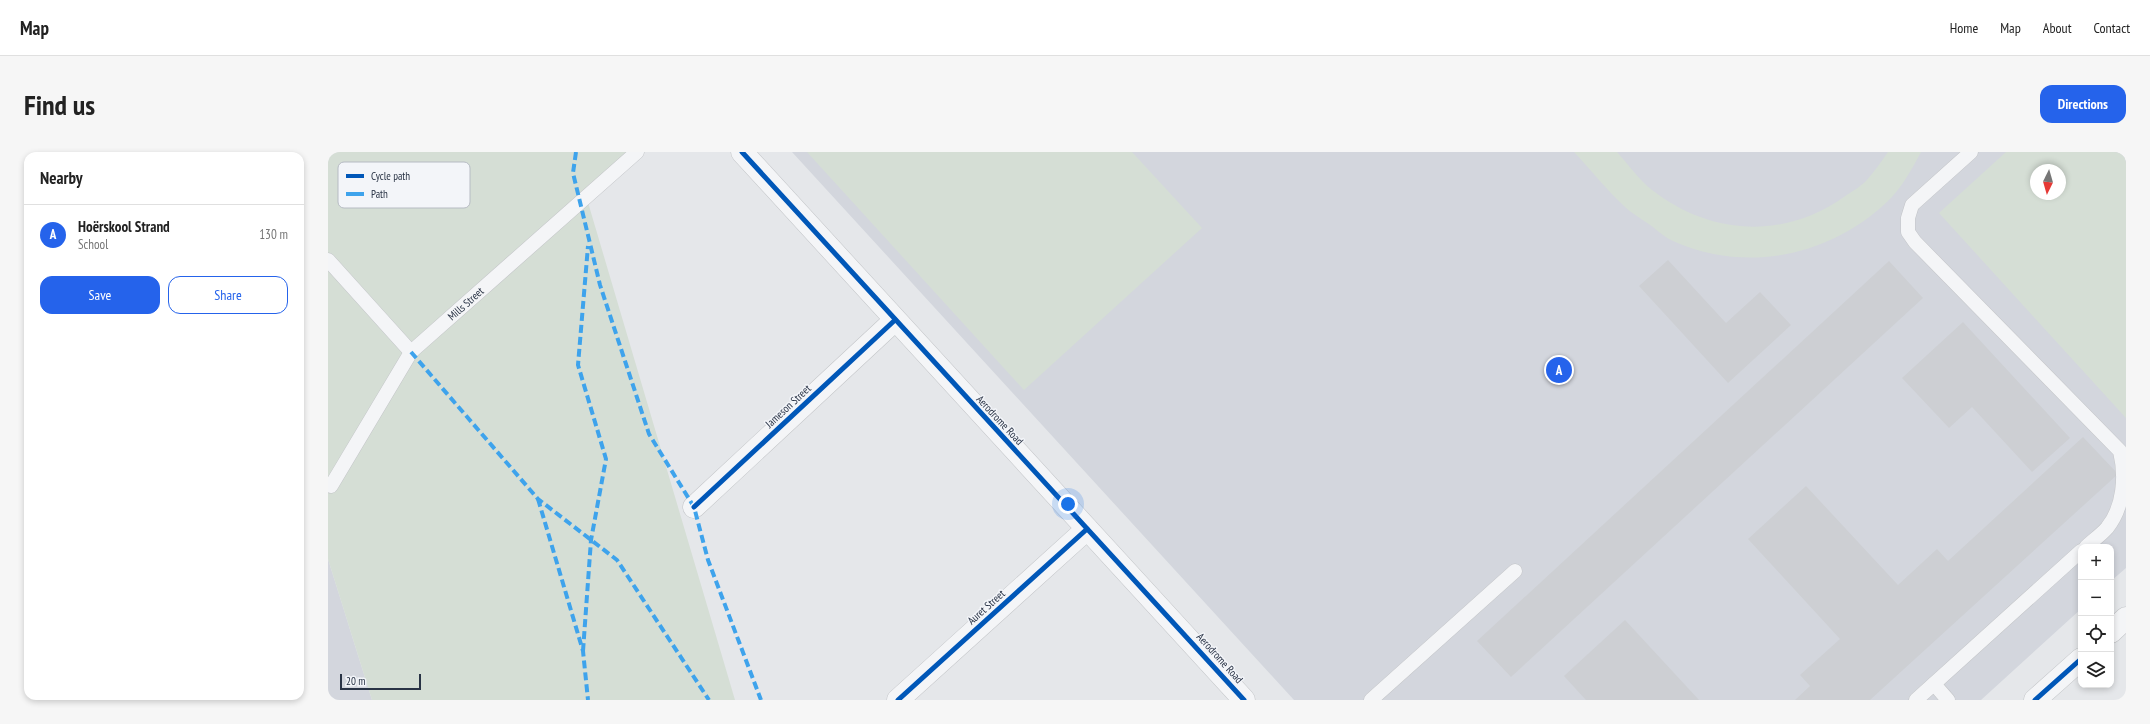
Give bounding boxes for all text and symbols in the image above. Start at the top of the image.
text: Map [20,16,49,40]
text: Home [1950,19,1978,37]
text: Map [2000,19,2021,37]
text: About [2043,19,2072,37]
text: Contact [2094,19,2130,37]
button: Directions [2040,85,2126,123]
text: Find us [24,86,95,123]
legend [338,162,470,208]
north arrow [2030,164,2066,200]
text: Nearby [40,167,83,189]
text: Cycle path [371,169,410,183]
text: Path [371,187,388,201]
text: Hoërskool Strand [78,217,170,236]
text: A [50,226,56,243]
text: 130 m [259,226,288,243]
text: School [78,236,108,253]
button: Save [40,276,160,314]
button: Share [168,276,288,314]
street label: Mills Street [445,284,487,323]
pin: A [1546,355,1572,385]
street label: Jameson Street [762,381,814,431]
street label: Aerodrome Road [973,392,1027,448]
your location [1058,494,1078,514]
map controls [2078,544,2114,688]
button: + [2078,544,2114,580]
button: − [2078,580,2114,616]
street label: Auret Street [964,587,1008,627]
button: locate [2078,616,2114,652]
street label: Aerodrome Road [1194,630,1246,686]
button: layers [2078,652,2114,688]
scale bar [340,672,421,691]
text: 20 m [346,674,365,688]

